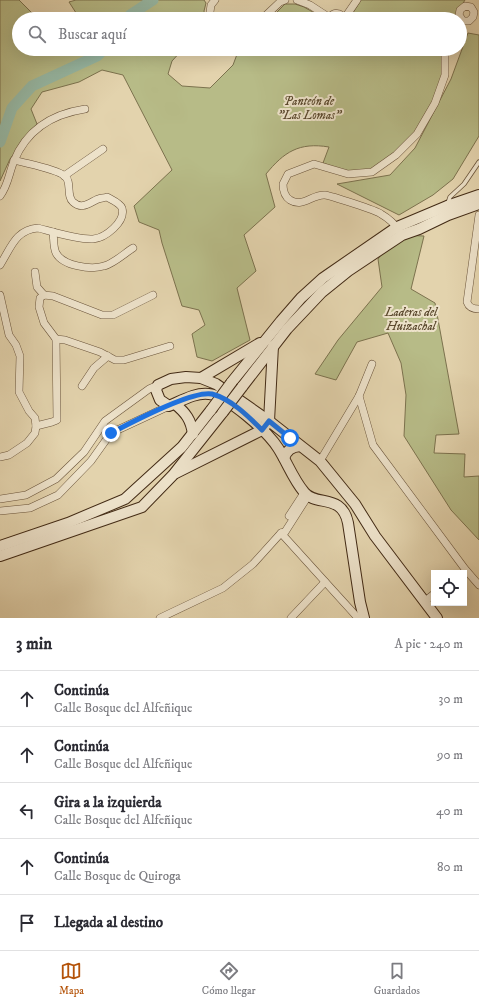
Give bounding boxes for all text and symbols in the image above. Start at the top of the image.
search box [12,12,467,56]
icon: search [26,23,48,45]
text: Buscar aquí [58,25,126,44]
park label: Panteón de "Las Lomas" [277,94,343,123]
park label: Laderas del Huizachal [384,305,439,334]
route end [102,424,120,442]
route start [281,429,299,447]
map controls [431,570,467,606]
button: locate [431,570,467,606]
text: 3 min [16,633,52,655]
text: A pie · 240 m [395,636,463,652]
text: Continúa [54,681,109,700]
icon: ahead [16,688,38,710]
text: 30 m [439,691,463,707]
text: Calle Bosque del Alfeñique [54,700,192,716]
text: Continúa [54,737,109,756]
icon: ahead [16,744,38,766]
text: 90 m [437,747,463,763]
text: Calle Bosque del Alfeñique [54,756,192,772]
text: Gira a la izquierda [54,793,162,812]
icon: left [16,800,38,822]
text: 40 m [436,803,463,819]
text: Calle Bosque del Alfeñique [54,812,192,828]
text: Continúa [54,849,109,868]
icon: ahead [16,856,38,878]
text: 80 m [437,859,463,875]
text: Calle Bosque de Quiroga [54,868,181,884]
icon: arrive [16,912,38,934]
text: Llegada al destino [54,913,163,932]
tab: Mapa [59,960,84,998]
tab: Cómo llegar [202,960,256,998]
tab: Guardados [374,960,420,998]

